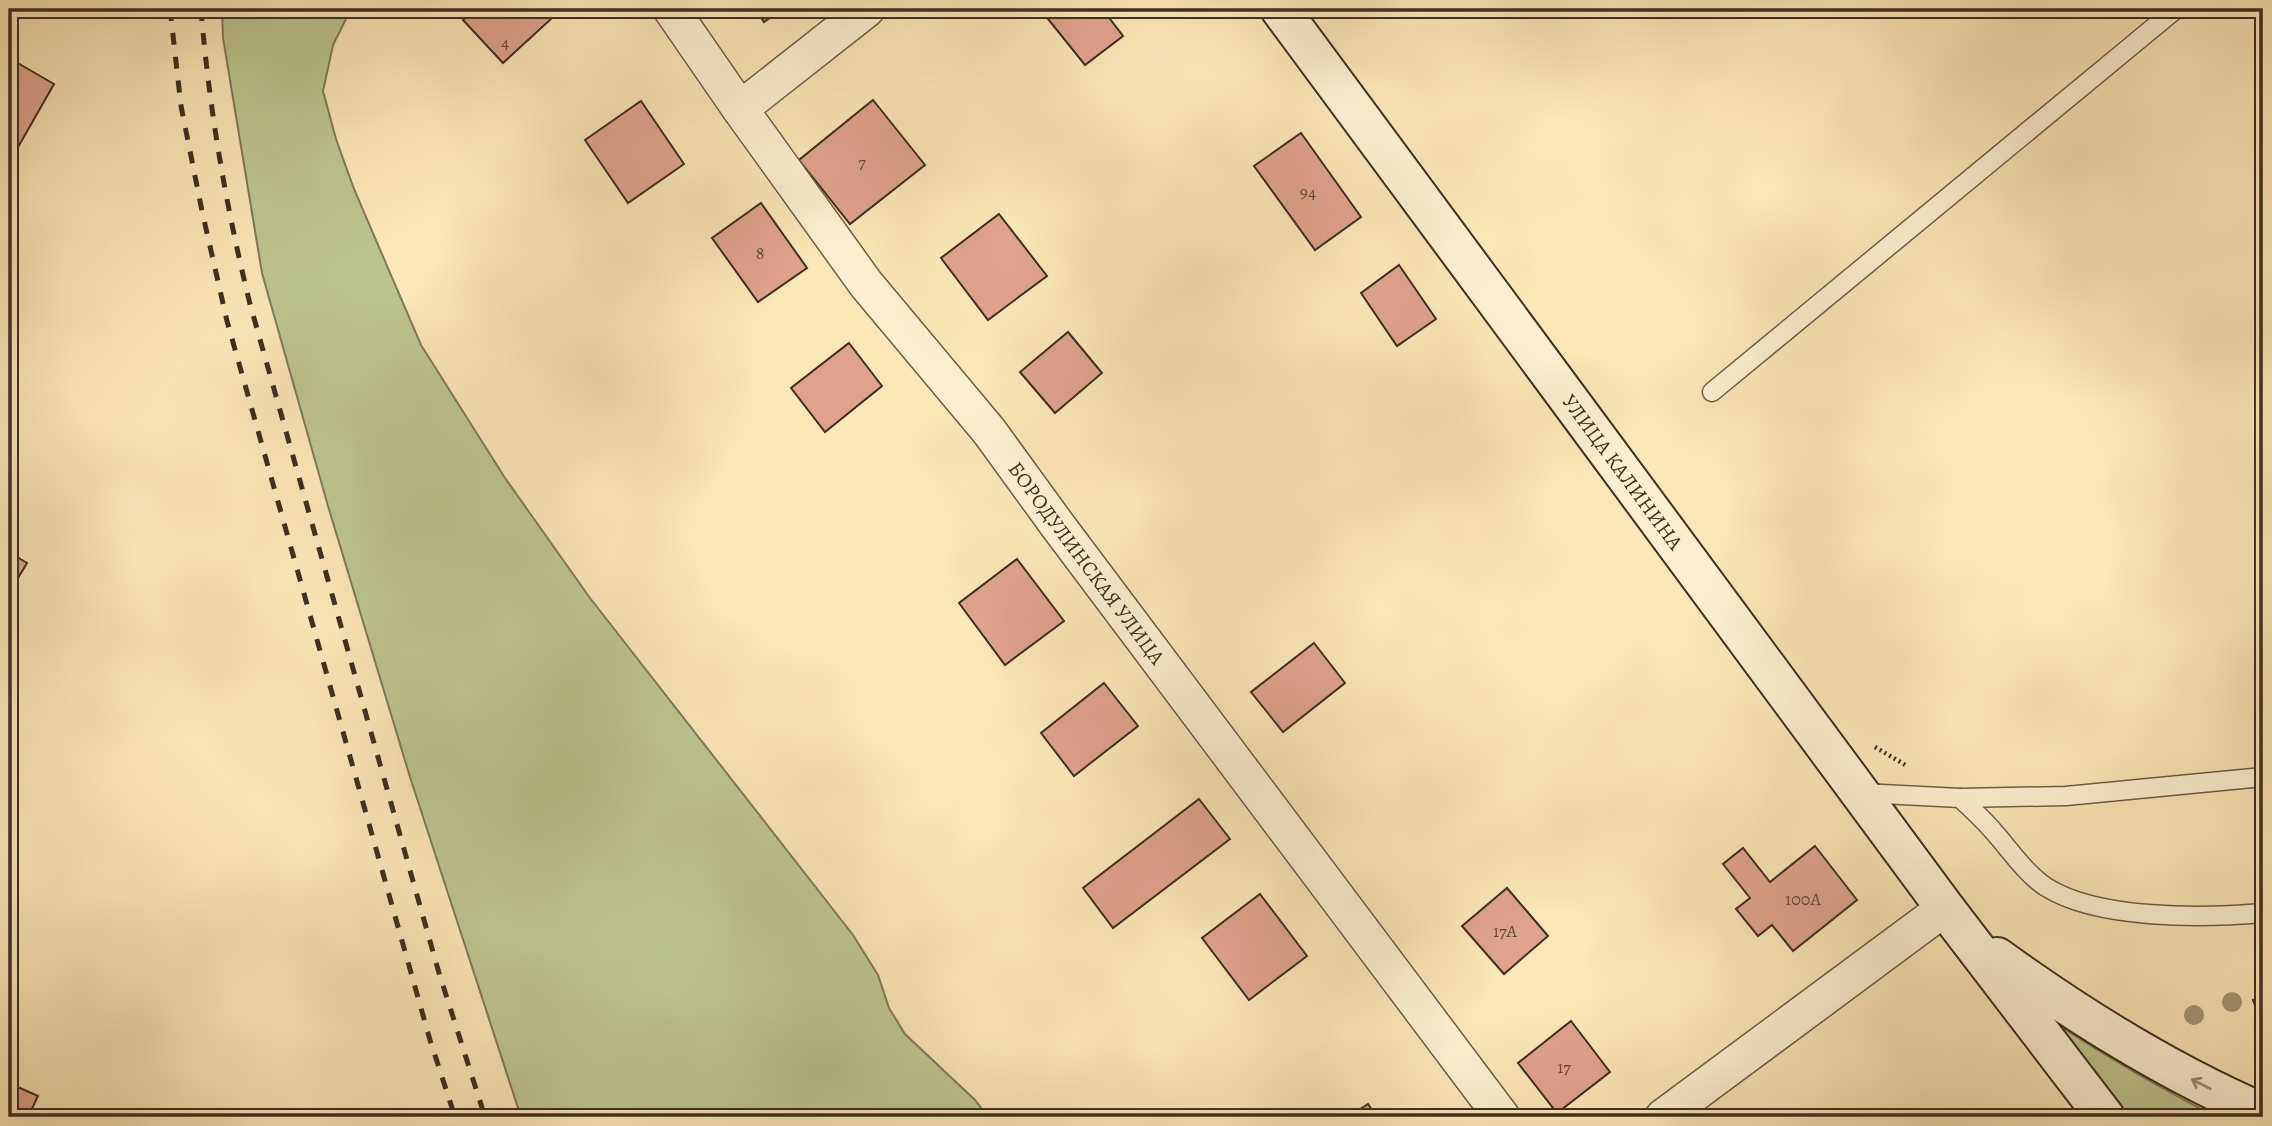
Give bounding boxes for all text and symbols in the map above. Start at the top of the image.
house number: 4 [501,30,509,54]
house number: 7 [858,150,866,174]
house number: 94 [1300,180,1316,204]
house number: 8 [756,241,764,265]
street label: УЛИЦА КАЛИНИНА [1556,389,1690,556]
street label: БОРОДУЛИНСКАЯ УЛИЦА [1002,456,1172,671]
house number: 100А [1785,887,1821,911]
house number: 17А [1493,919,1518,943]
house number: 17 [1557,1055,1571,1079]
one-way arrow [2191,1076,2212,1090]

